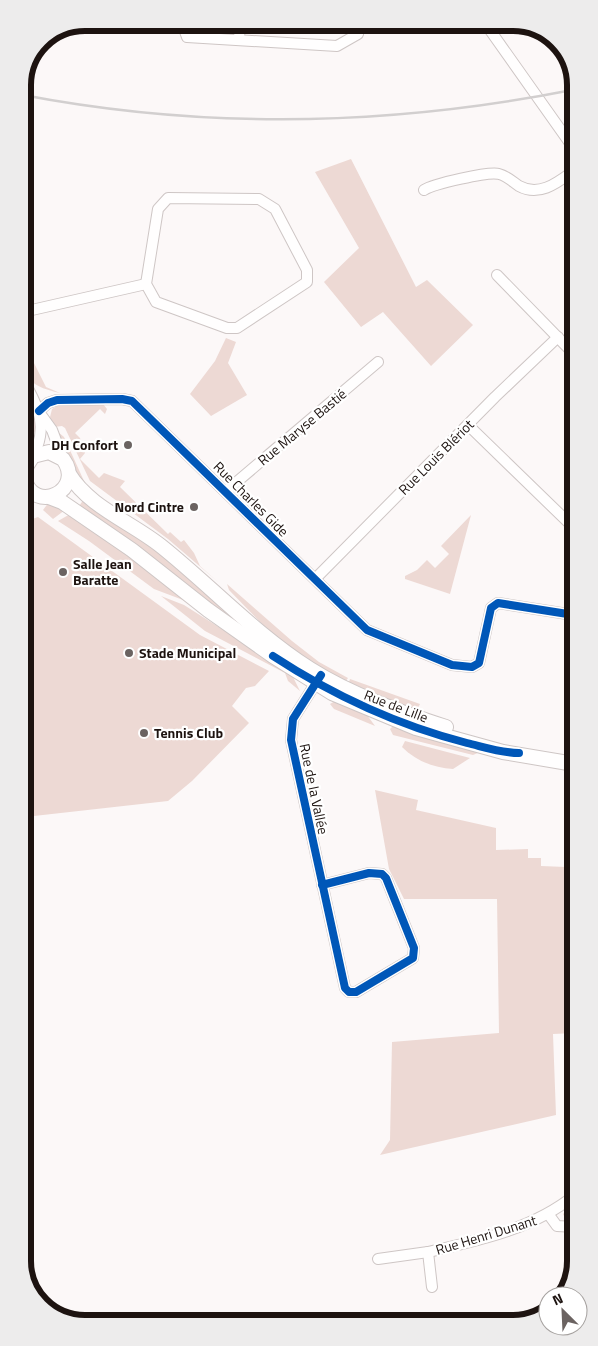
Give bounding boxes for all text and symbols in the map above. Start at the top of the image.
street label: Rue Maryse Bastié [253,383,351,470]
street label: Rue Louis Blériot [393,414,478,499]
place label: DH Confort [51,434,118,455]
marker: DH Confort [122,439,134,451]
street label: Rue Charles Gide [209,456,294,541]
place label: Nord Cintre [115,496,184,517]
marker: Nord Cintre [188,501,200,513]
place label: Salle Jean Baratte [73,553,132,590]
marker: Salle Jean Baratte [57,566,69,578]
place label: Stade Municipal [139,642,236,663]
marker: Stade Municipal [123,647,135,659]
street label: Rue de Lille [361,684,431,727]
place label: Tennis Club [154,722,223,743]
marker: Tennis Club [138,727,150,739]
street label: Rue de la Vallée [295,741,334,836]
street label: Rue Henri Dunant [433,1209,539,1260]
north arrow [538,1286,588,1336]
text: N [549,1287,566,1310]

